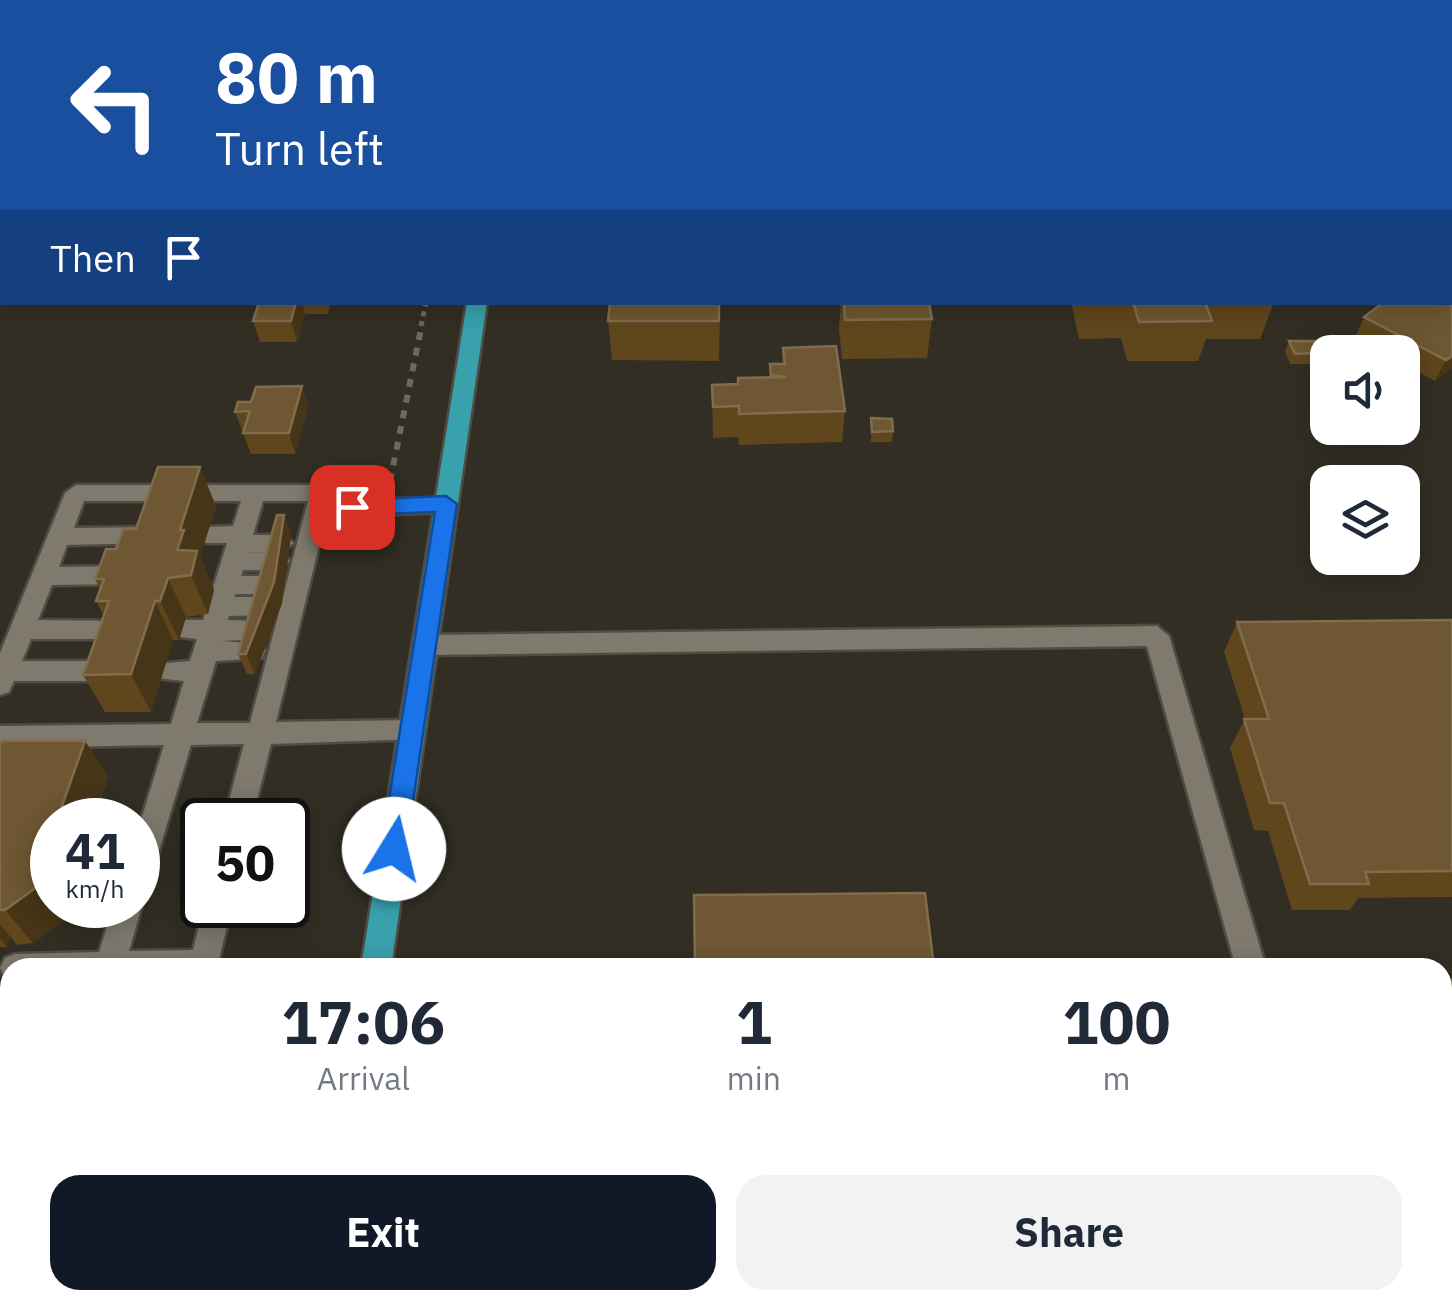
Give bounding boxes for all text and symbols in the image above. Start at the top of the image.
text: 80 m [215,31,378,122]
icon: left [50,40,180,170]
text: Turn left [215,119,384,177]
icon: arrive [156,230,211,285]
text: Then [50,233,136,282]
map controls [1310,335,1420,575]
button: sound [1310,335,1420,445]
pin [310,465,395,550]
button: layers [1310,465,1420,575]
icon: arrive [325,480,380,535]
position arrow [342,797,446,901]
speed limit sign: 50 [180,798,310,928]
text: 41 [65,818,125,883]
text: km/h [66,872,124,905]
text: 17:06 [282,982,445,1061]
text: 1 [736,982,772,1061]
text: 100 [1062,982,1170,1061]
text: Arrival [317,1057,410,1099]
text: min [727,1057,781,1099]
text: m [1103,1057,1130,1099]
button: Exit [50,1175,716,1290]
button: Share [736,1175,1402,1290]

